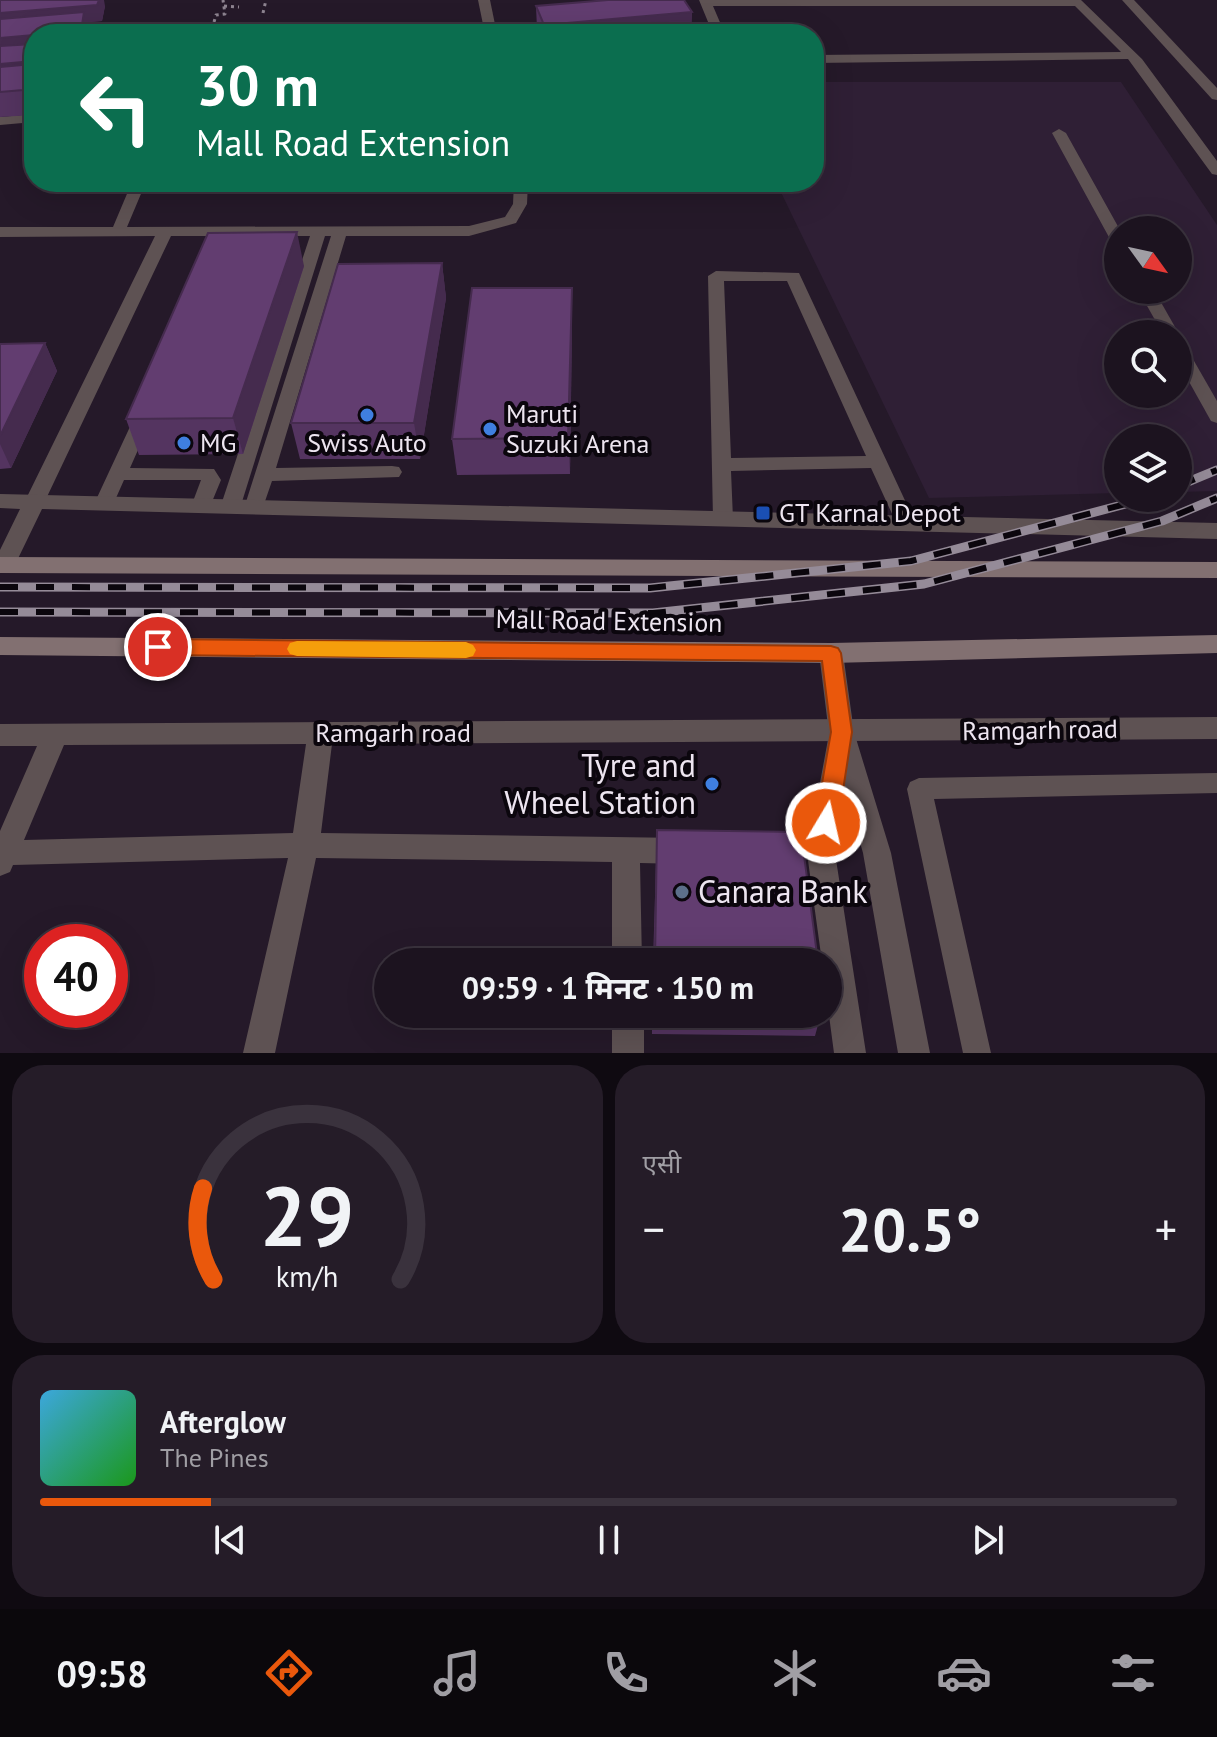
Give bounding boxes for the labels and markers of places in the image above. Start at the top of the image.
place label: Maruti Suzuki Arena [506,397,649,460]
marker: Swiss Auto [358,406,376,424]
marker: Maruti Suzuki Arena [481,420,499,438]
place label: MG [200,426,236,459]
place label: Swiss Auto [307,426,427,459]
marker: MG [175,434,193,452]
place label: GT Karnal Depot [779,496,961,529]
marker: GT Karnal Depot [754,504,772,522]
pin [124,613,192,681]
place label: Tyre and Wheel Station [504,744,696,823]
marker: Tyre and Wheel Station [703,775,721,793]
place label: Canara Bank [698,870,868,912]
marker: Canara Bank [673,883,691,901]

